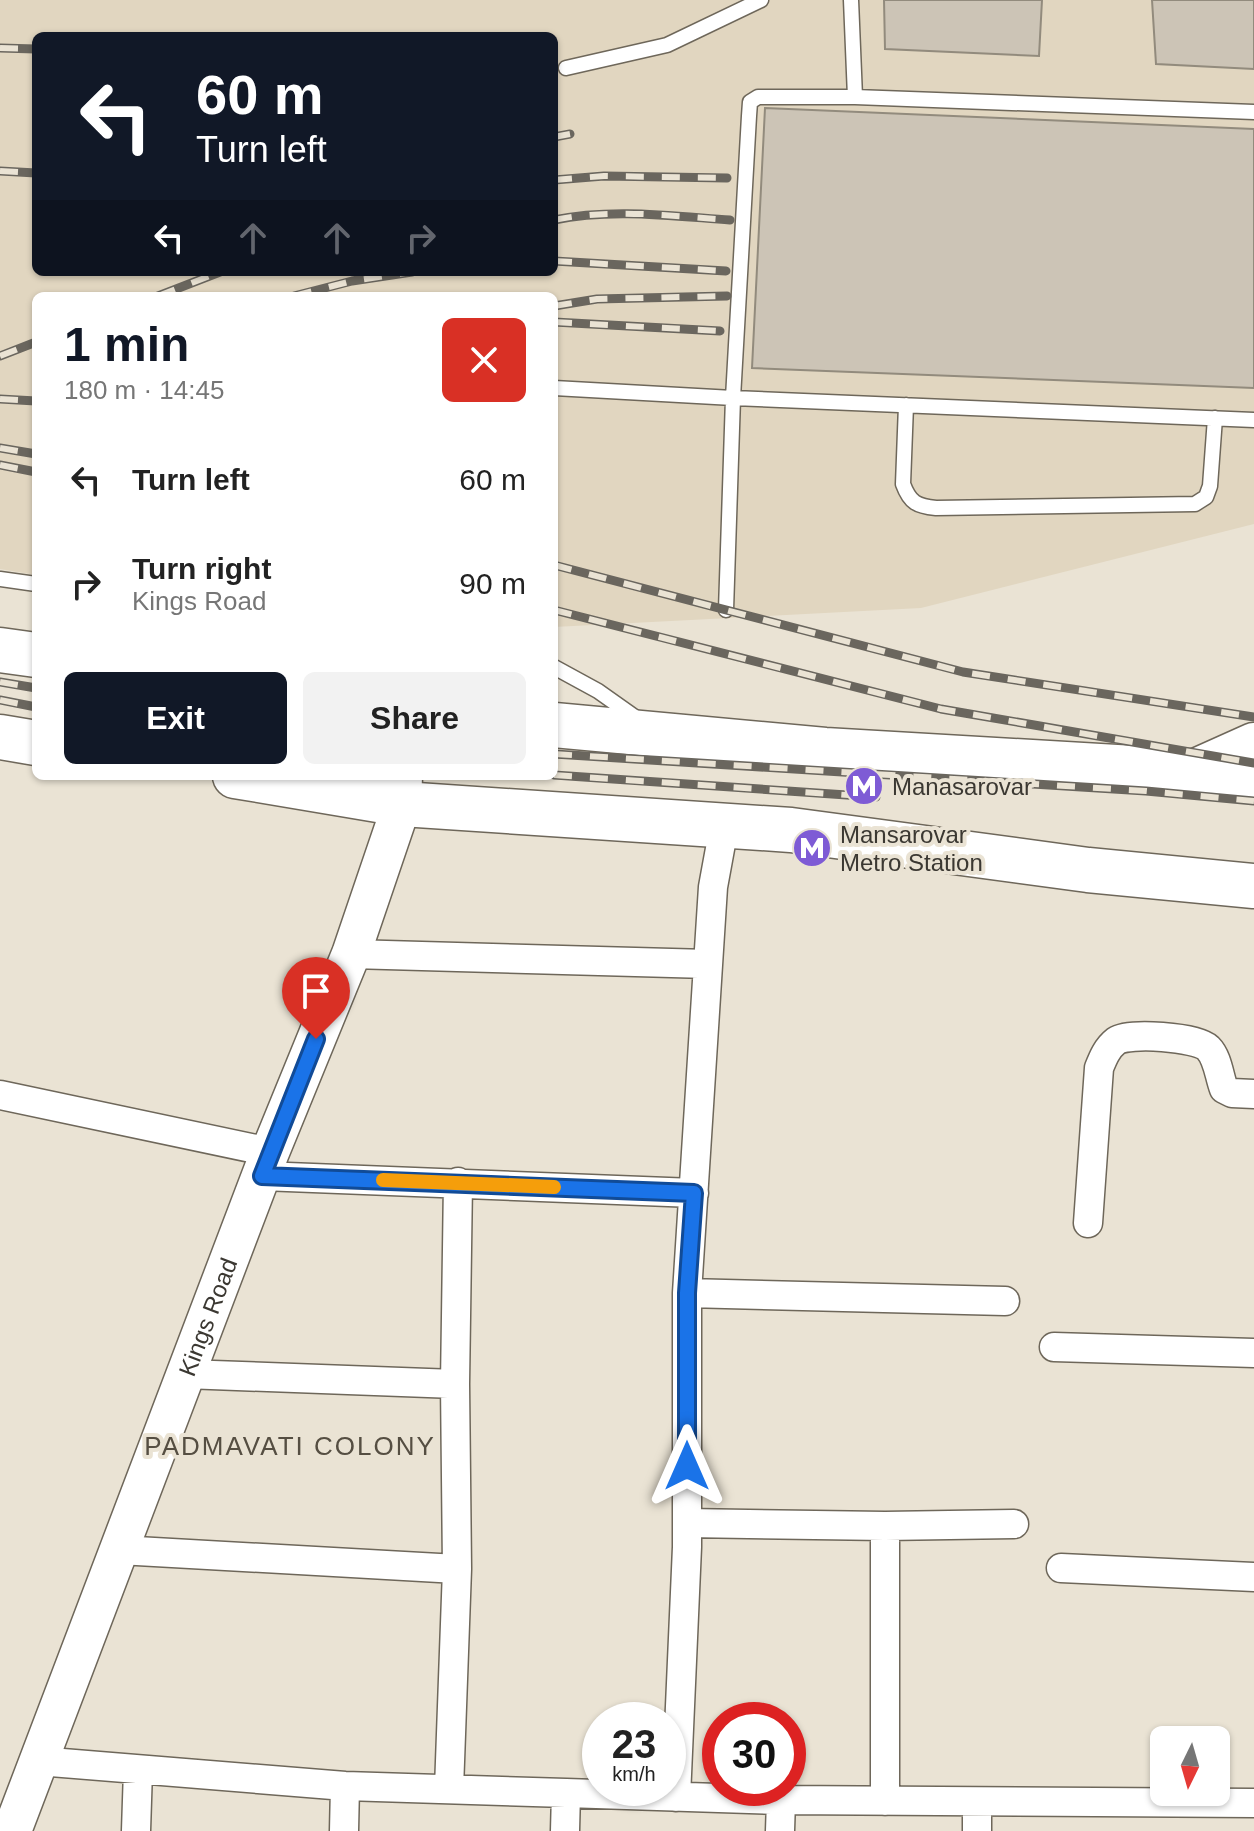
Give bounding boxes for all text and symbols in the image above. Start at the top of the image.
text: 60 m [196,63,324,126]
icon: left [64,64,168,168]
text: Turn left [196,129,327,170]
icon: left [147,216,191,260]
icon: ahead [231,216,275,260]
icon: ahead [315,216,359,260]
icon: right [399,216,443,260]
text: 1 min [64,318,189,371]
button: close [442,318,526,402]
text: 180 m · 14:45 [64,375,224,405]
icon: left [64,458,108,502]
text: Turn left [132,463,250,496]
text: 60 m [459,463,526,496]
text: Turn right [132,552,271,585]
icon: right [64,562,108,606]
text: 90 m [459,567,526,600]
text: Kings Road [132,586,266,616]
button: Exit [64,672,287,764]
button: Share [303,672,526,764]
metro station icon: Manasarovar [843,765,885,807]
place label: Manasarovar [892,773,1032,800]
place label: Mansarovar Metro Station [840,821,983,876]
metro station icon: Mansarovar Metro Station [791,827,833,869]
pin [282,957,350,1039]
icon: arrive [294,969,338,1013]
street label: Kings Road [173,1254,242,1380]
position arrow [645,1424,729,1508]
district label: PADMAVATI COLONY [144,1431,436,1461]
speed limit sign: 30 [702,1702,806,1806]
text: 23 [612,1722,656,1766]
north arrow [1150,1726,1230,1806]
map controls [1150,1726,1230,1806]
text: km/h [612,1763,656,1785]

